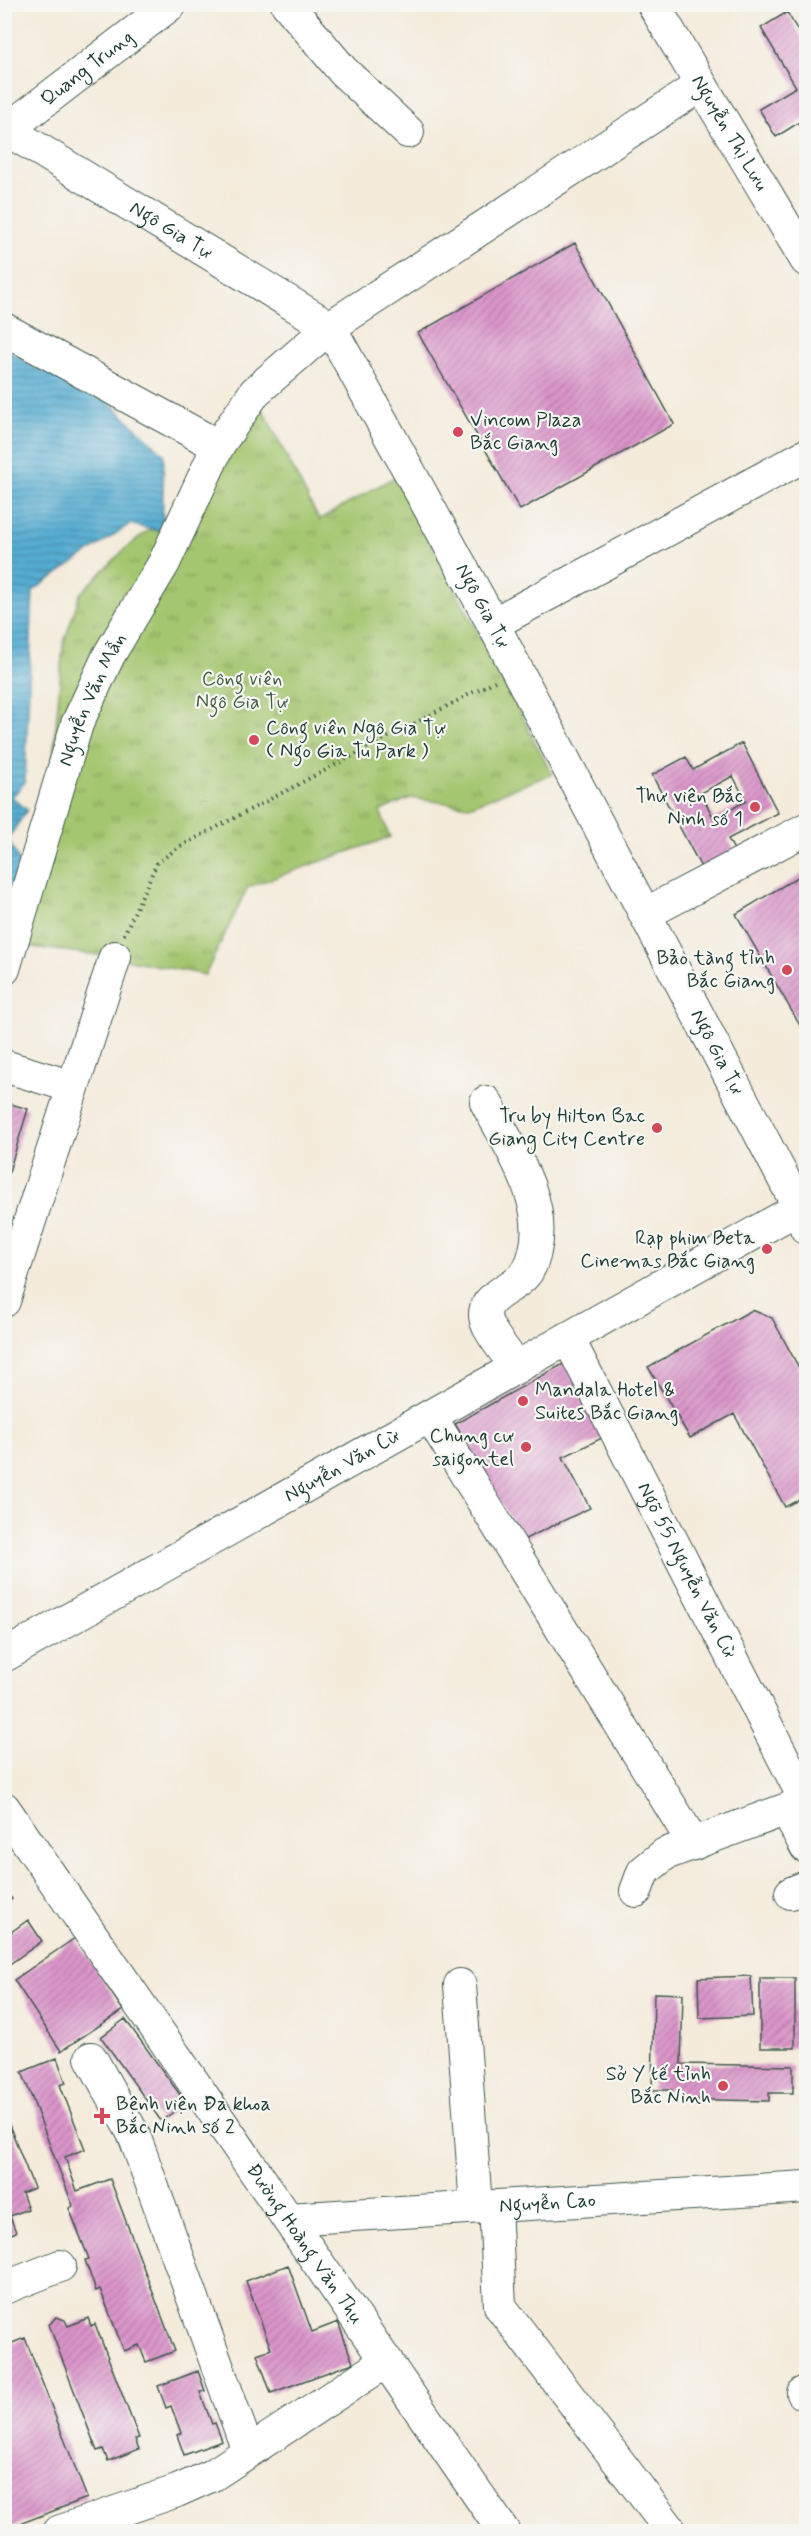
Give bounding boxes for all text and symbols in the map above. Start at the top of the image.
street label: Quang Trung [35,24,140,113]
street label: Nguyễn Thị Lưu [685,70,775,196]
street label: Ngô Gia Tự [125,194,218,266]
place label: Vincom Plaza Bắc Giang [470,407,581,457]
marker: Vincom Plaza Bắc Giang [451,425,465,439]
street label: Ngô Gia Tự [449,559,517,653]
street label: Nguyễn Văn Mẫn [52,627,133,769]
park label: Công viên Ngô Gia Tự [196,666,288,718]
place label: Công viên Ngô Gia Tự ( Ngo Gia Tu Park ) [266,715,446,767]
marker: Công viên Ngô Gia Tự ( Ngo Gia Tu Park ) [247,733,261,747]
place label: Thư viện Bắc Ninh số 1 [636,783,743,833]
marker: Thư viện Bắc Ninh số 1 [748,800,762,814]
place label: Bảo tàng tỉnh Bắc Giang [657,945,775,995]
marker: Bảo tàng tỉnh Bắc Giang [780,963,794,977]
street label: Ngô Gia Tự [684,1005,751,1099]
place label: Tru by Hilton Bac Giang City Centre [488,1103,645,1154]
marker: Tru by Hilton Bac Giang City Centre [650,1121,664,1135]
place label: Rạp phim Beta Cinemas Bắc Giang [580,1225,756,1275]
marker: Rạp phim Beta Cinemas Bắc Giang [760,1242,774,1256]
place label: Mandala Hotel & Suites Bắc Giang [535,1377,678,1427]
marker: Mandala Hotel & Suites Bắc Giang [516,1394,530,1408]
street label: Nguyễn Văn Cừ [279,1422,405,1509]
place label: Chung cư saigontel [429,1423,514,1475]
marker: Chung cư saigontel [519,1440,533,1454]
street label: Ngõ 55 Nguyễn Văn Cừ [631,1478,744,1663]
place label: Sở Y tế tỉnh Bắc Ninh [606,2061,711,2111]
marker: Sở Y tế tỉnh Bắc Ninh [716,2079,730,2093]
place label: Bệnh viện Đa khoa Bắc Ninh số 2 [116,2091,271,2141]
marker: Bệnh viện Đa khoa Bắc Ninh số 2 [93,2107,111,2125]
street label: Đường Hoàng Văn Thụ [240,2158,371,2330]
street label: Nguyễn Cao [498,2187,597,2221]

